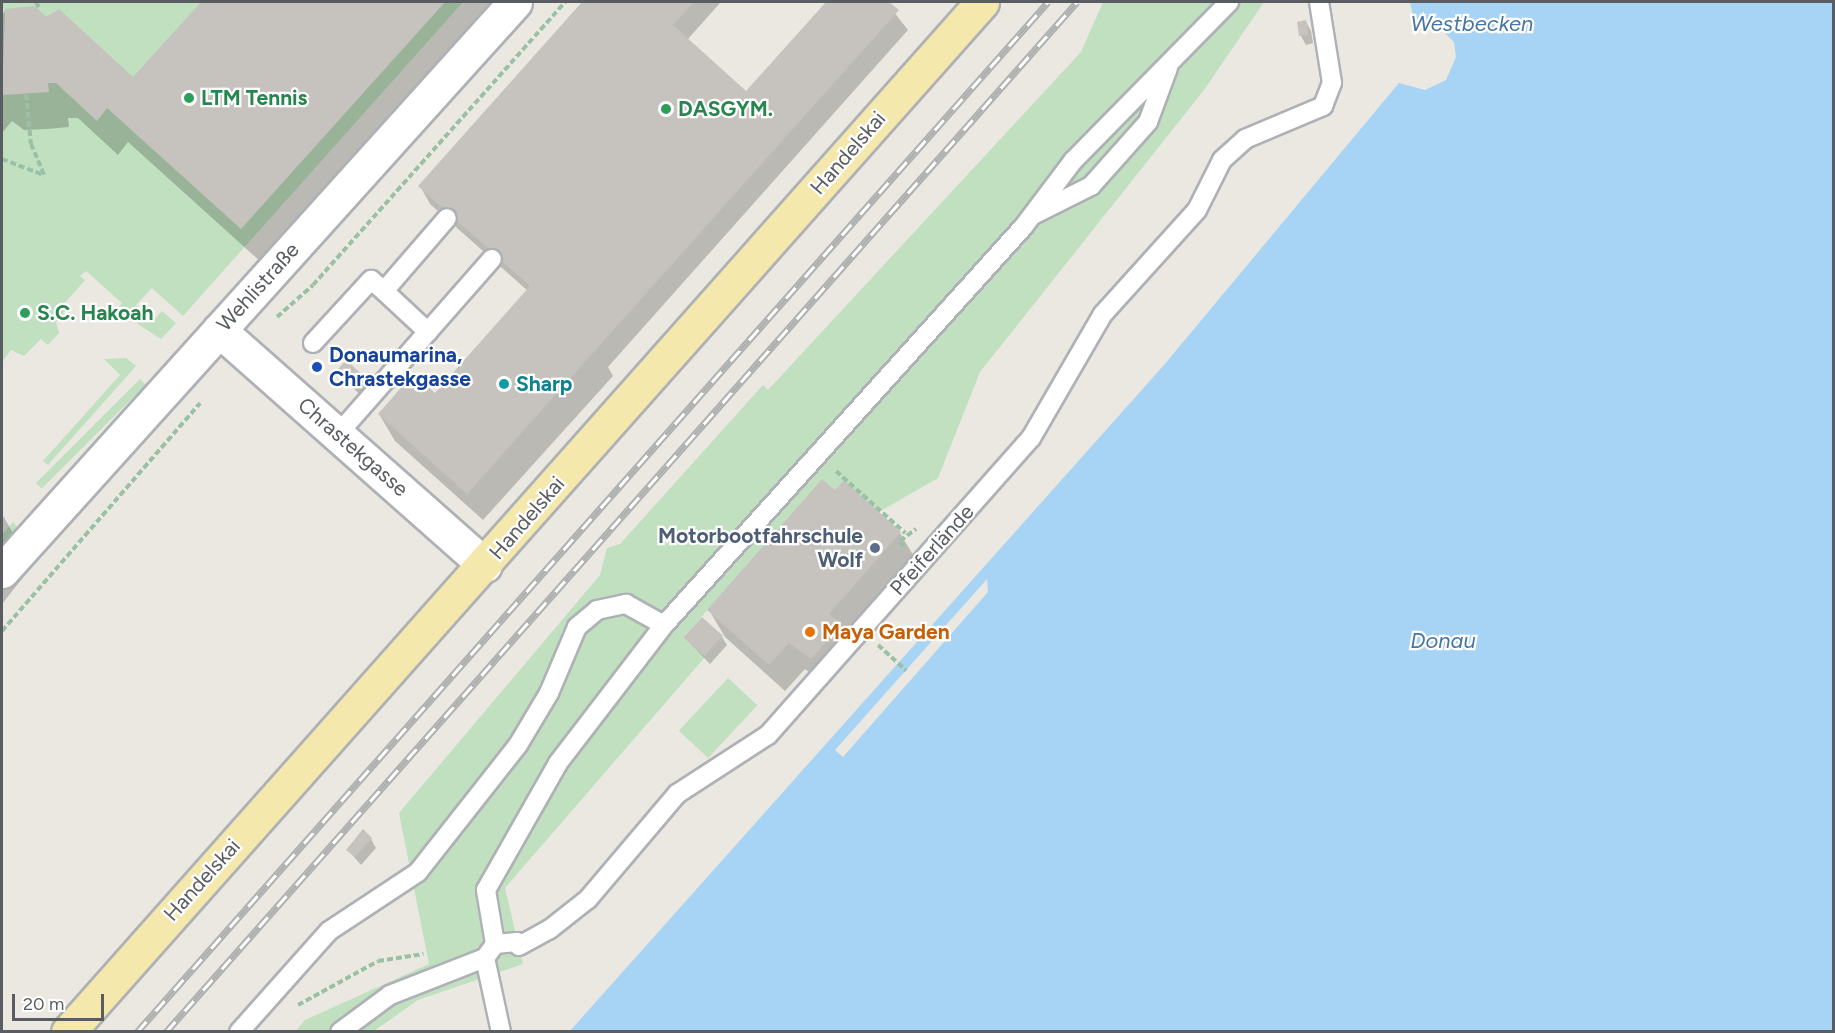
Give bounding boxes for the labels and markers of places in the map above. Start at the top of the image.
place label: LTM Tennis [201,85,307,111]
marker: LTM Tennis [182,91,196,105]
place label: DASGYM. [678,96,773,122]
marker: DASGYM. [659,102,673,116]
place label: S.C. Hakoah [37,300,153,326]
marker: S.C. Hakoah [18,306,32,320]
place label: Donaumarina, Chrastekgasse [329,342,471,392]
marker: Donaumarina, Chrastekgasse [310,360,324,374]
place label: Sharp [516,371,572,397]
marker: Sharp [497,377,511,391]
place label: Motorbootfahrschule Wolf [658,523,863,573]
marker: Motorbootfahrschule Wolf [868,541,882,555]
place label: Maya Garden [822,619,950,645]
marker: Maya Garden [803,625,817,639]

